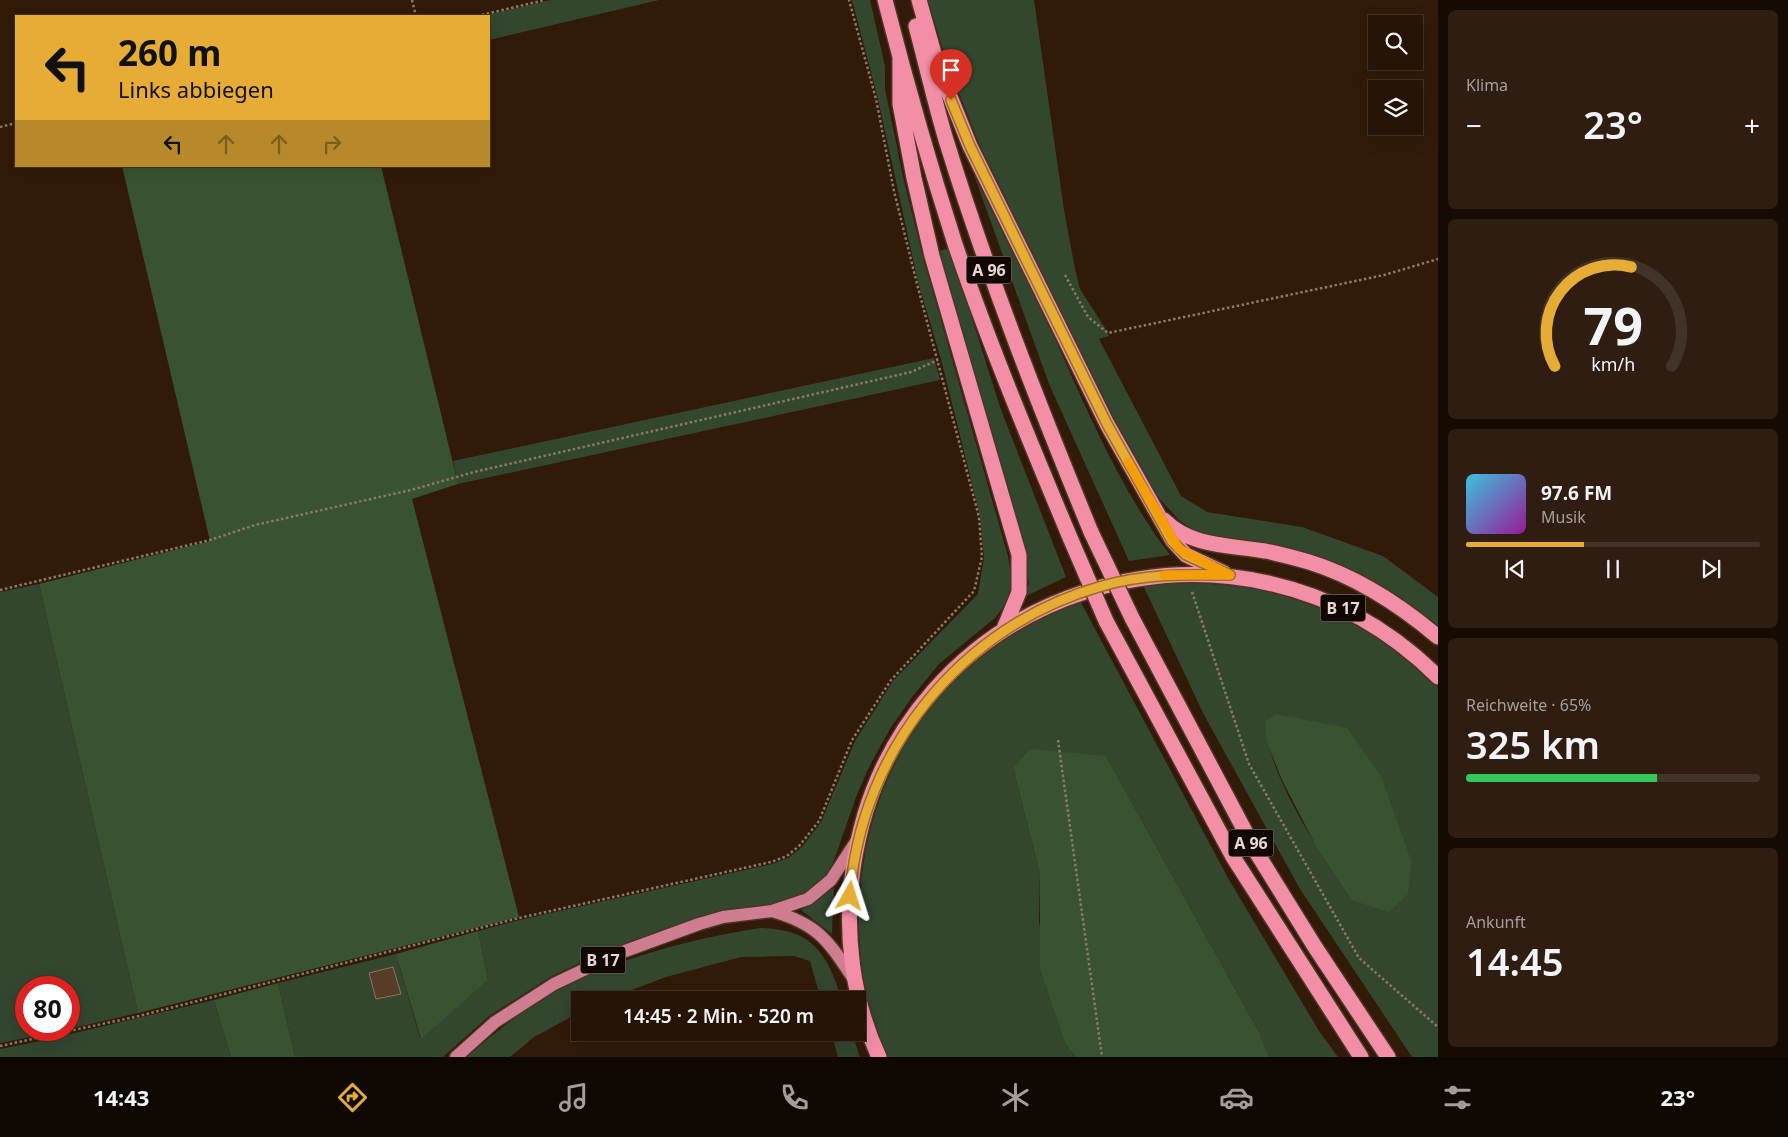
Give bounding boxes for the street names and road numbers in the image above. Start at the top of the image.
road number: A 96 [966,256,1012,284]
road number: B 17 [1320,594,1366,622]
road number: A 96 [1228,830,1274,856]
road number: B 17 [580,946,626,974]

